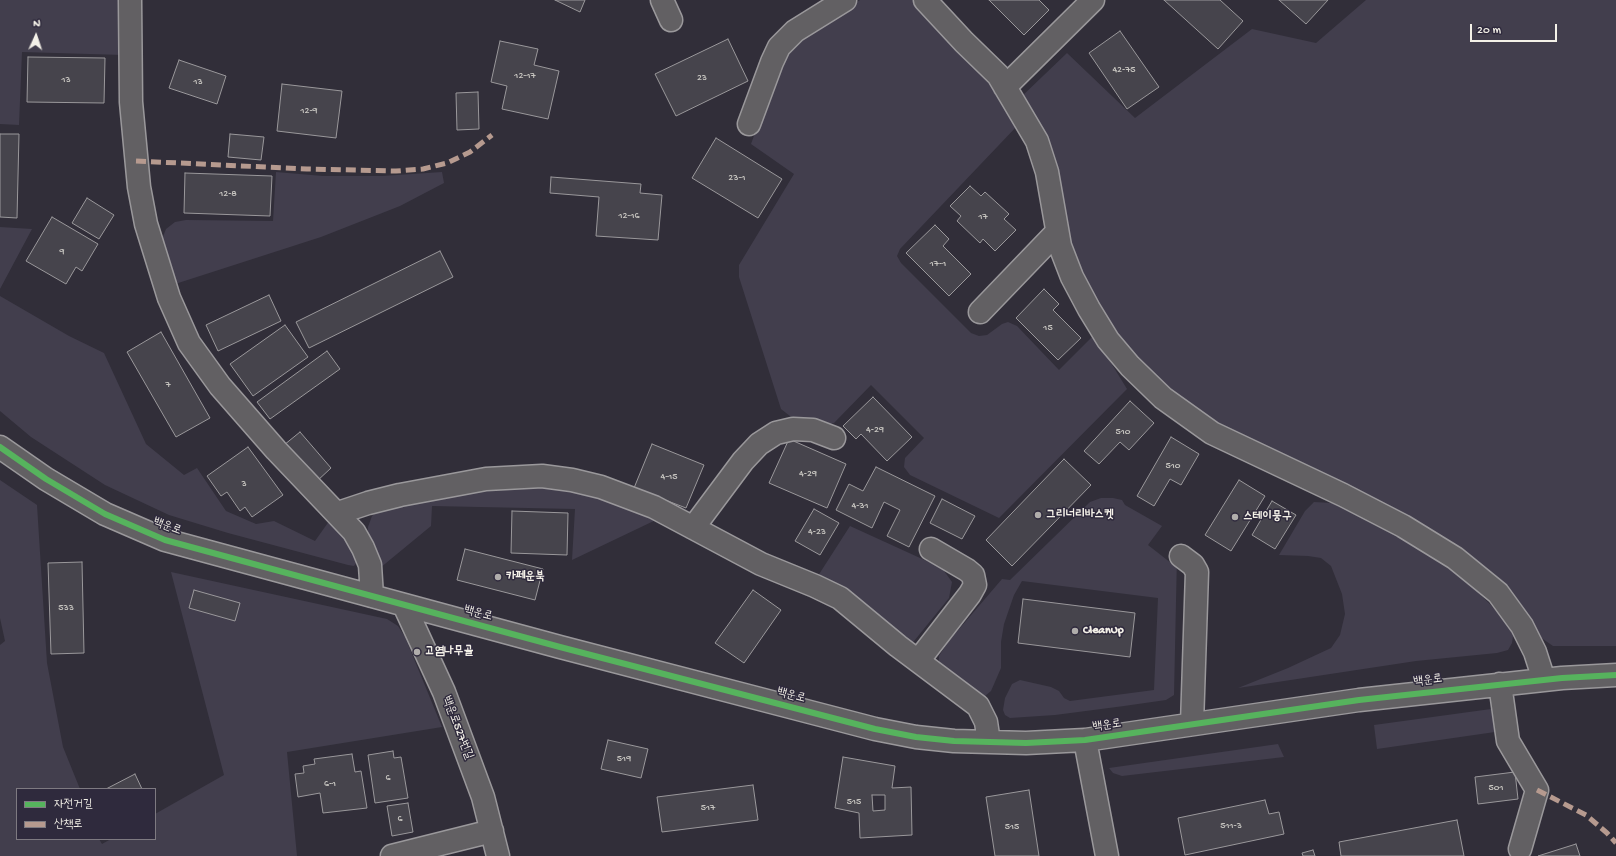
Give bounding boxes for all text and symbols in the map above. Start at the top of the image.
north arrow [16,16,56,56]
scale bar [1472,16,1559,42]
text: N [33,18,41,30]
text: 20 m [1477,24,1501,38]
house number: 42-75 [1112,64,1136,76]
house number: 12-17 [514,70,536,82]
house number: 23 [697,72,707,84]
house number: 13 [61,74,71,86]
house number: 13 [193,76,203,88]
house number: 12-9 [300,105,318,117]
house number: 23-1 [728,172,746,184]
house number: 12-8 [219,188,237,200]
house number: 12-16 [618,210,640,222]
house number: 17 [978,211,988,223]
house number: 9 [59,246,65,258]
house number: 17-1 [930,258,946,270]
house number: 15 [1043,322,1053,334]
house number: 7 [165,379,171,391]
house number: 4-29 [866,424,884,436]
house number: 510 [1116,426,1130,438]
house number: 510 [1166,460,1180,472]
house number: 4-29 [799,468,817,480]
house number: 4-15 [660,471,678,483]
house number: 3 [241,478,247,490]
house number: 4-31 [851,500,869,512]
place label: 그리너리바스켓 [1046,508,1114,522]
marker: 그리너리바스켓 [1033,510,1043,520]
place label: 스테이뭉구 [1243,510,1291,524]
marker: 스테이뭉구 [1230,512,1240,522]
street label: 백운로 [151,515,183,539]
house number: 4-23 [808,526,826,538]
place label: 카페운북 [506,570,545,584]
marker: 카페운북 [493,572,503,582]
house number: 533 [58,602,74,614]
street label: 백운로 [462,603,494,625]
place label: CleanUp [1083,624,1124,638]
marker: CleanUp [1070,626,1080,636]
place label: 고염나무골 [425,645,473,659]
marker: 고염나무골 [412,647,422,657]
street label: 백운로 [1413,672,1443,690]
street label: 백운로 [775,685,807,707]
street label: 백운로527번길 [438,694,476,762]
street label: 백운로 [1092,717,1122,735]
house number: 519 [617,753,631,765]
house number: 6 [385,772,391,784]
house number: 6-1 [324,778,336,790]
house number: 501 [1489,782,1503,794]
legend [16,788,156,840]
house number: 515 [847,796,861,808]
text: 자전거길 [54,798,93,812]
house number: 517 [701,802,715,814]
house number: 6 [397,813,403,825]
text: 산책로 [54,818,83,832]
house number: 511-3 [1220,820,1242,832]
house number: 515 [1005,821,1019,833]

